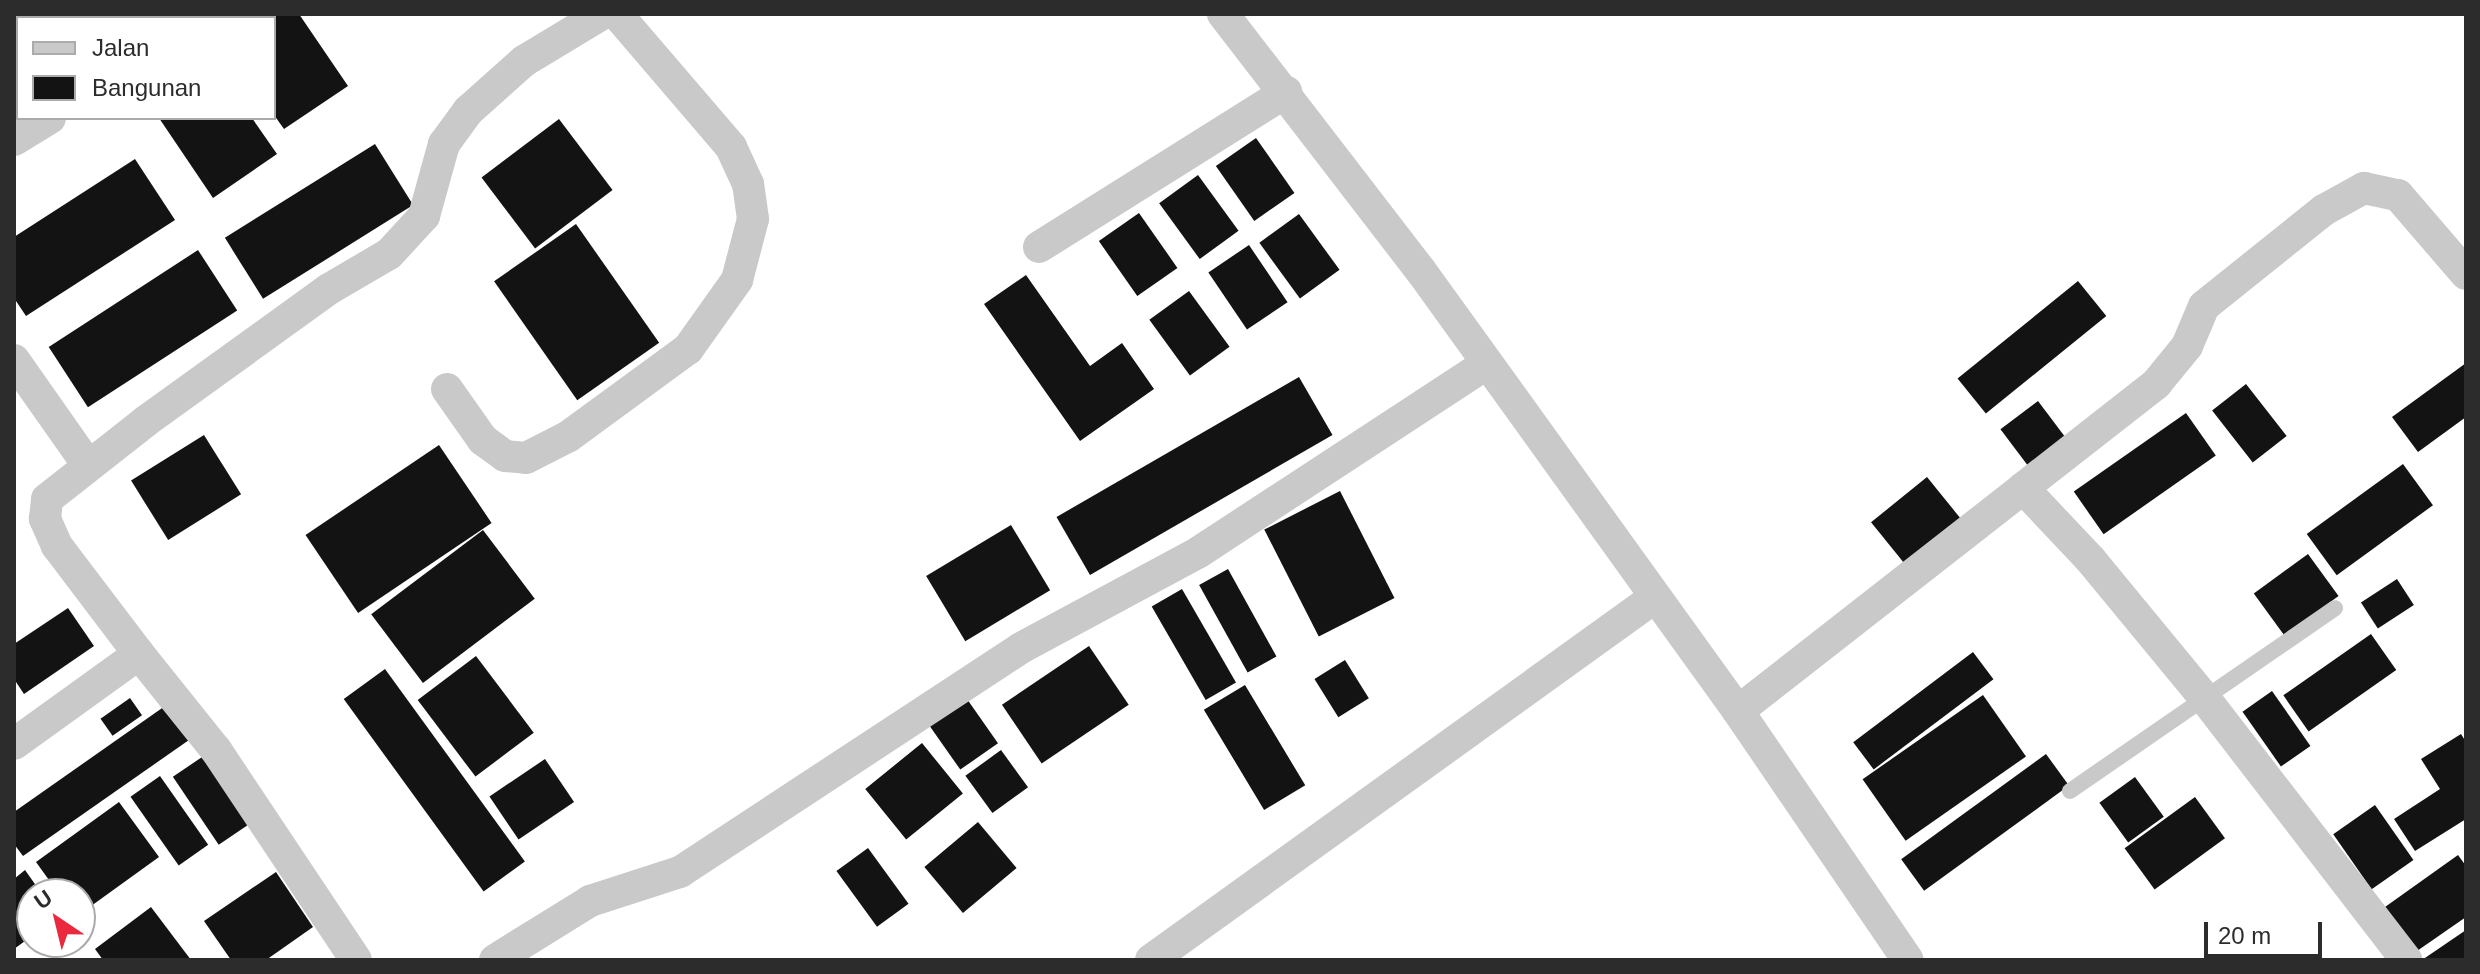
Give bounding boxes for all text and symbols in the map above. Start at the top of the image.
legend [16,16,276,120]
text: Jalan [92,34,149,61]
text: Bangunan [92,74,201,101]
north arrow [16,878,96,958]
text: U [29,885,57,914]
scale bar [2208,906,2326,956]
text: 20 m [2218,922,2271,949]

